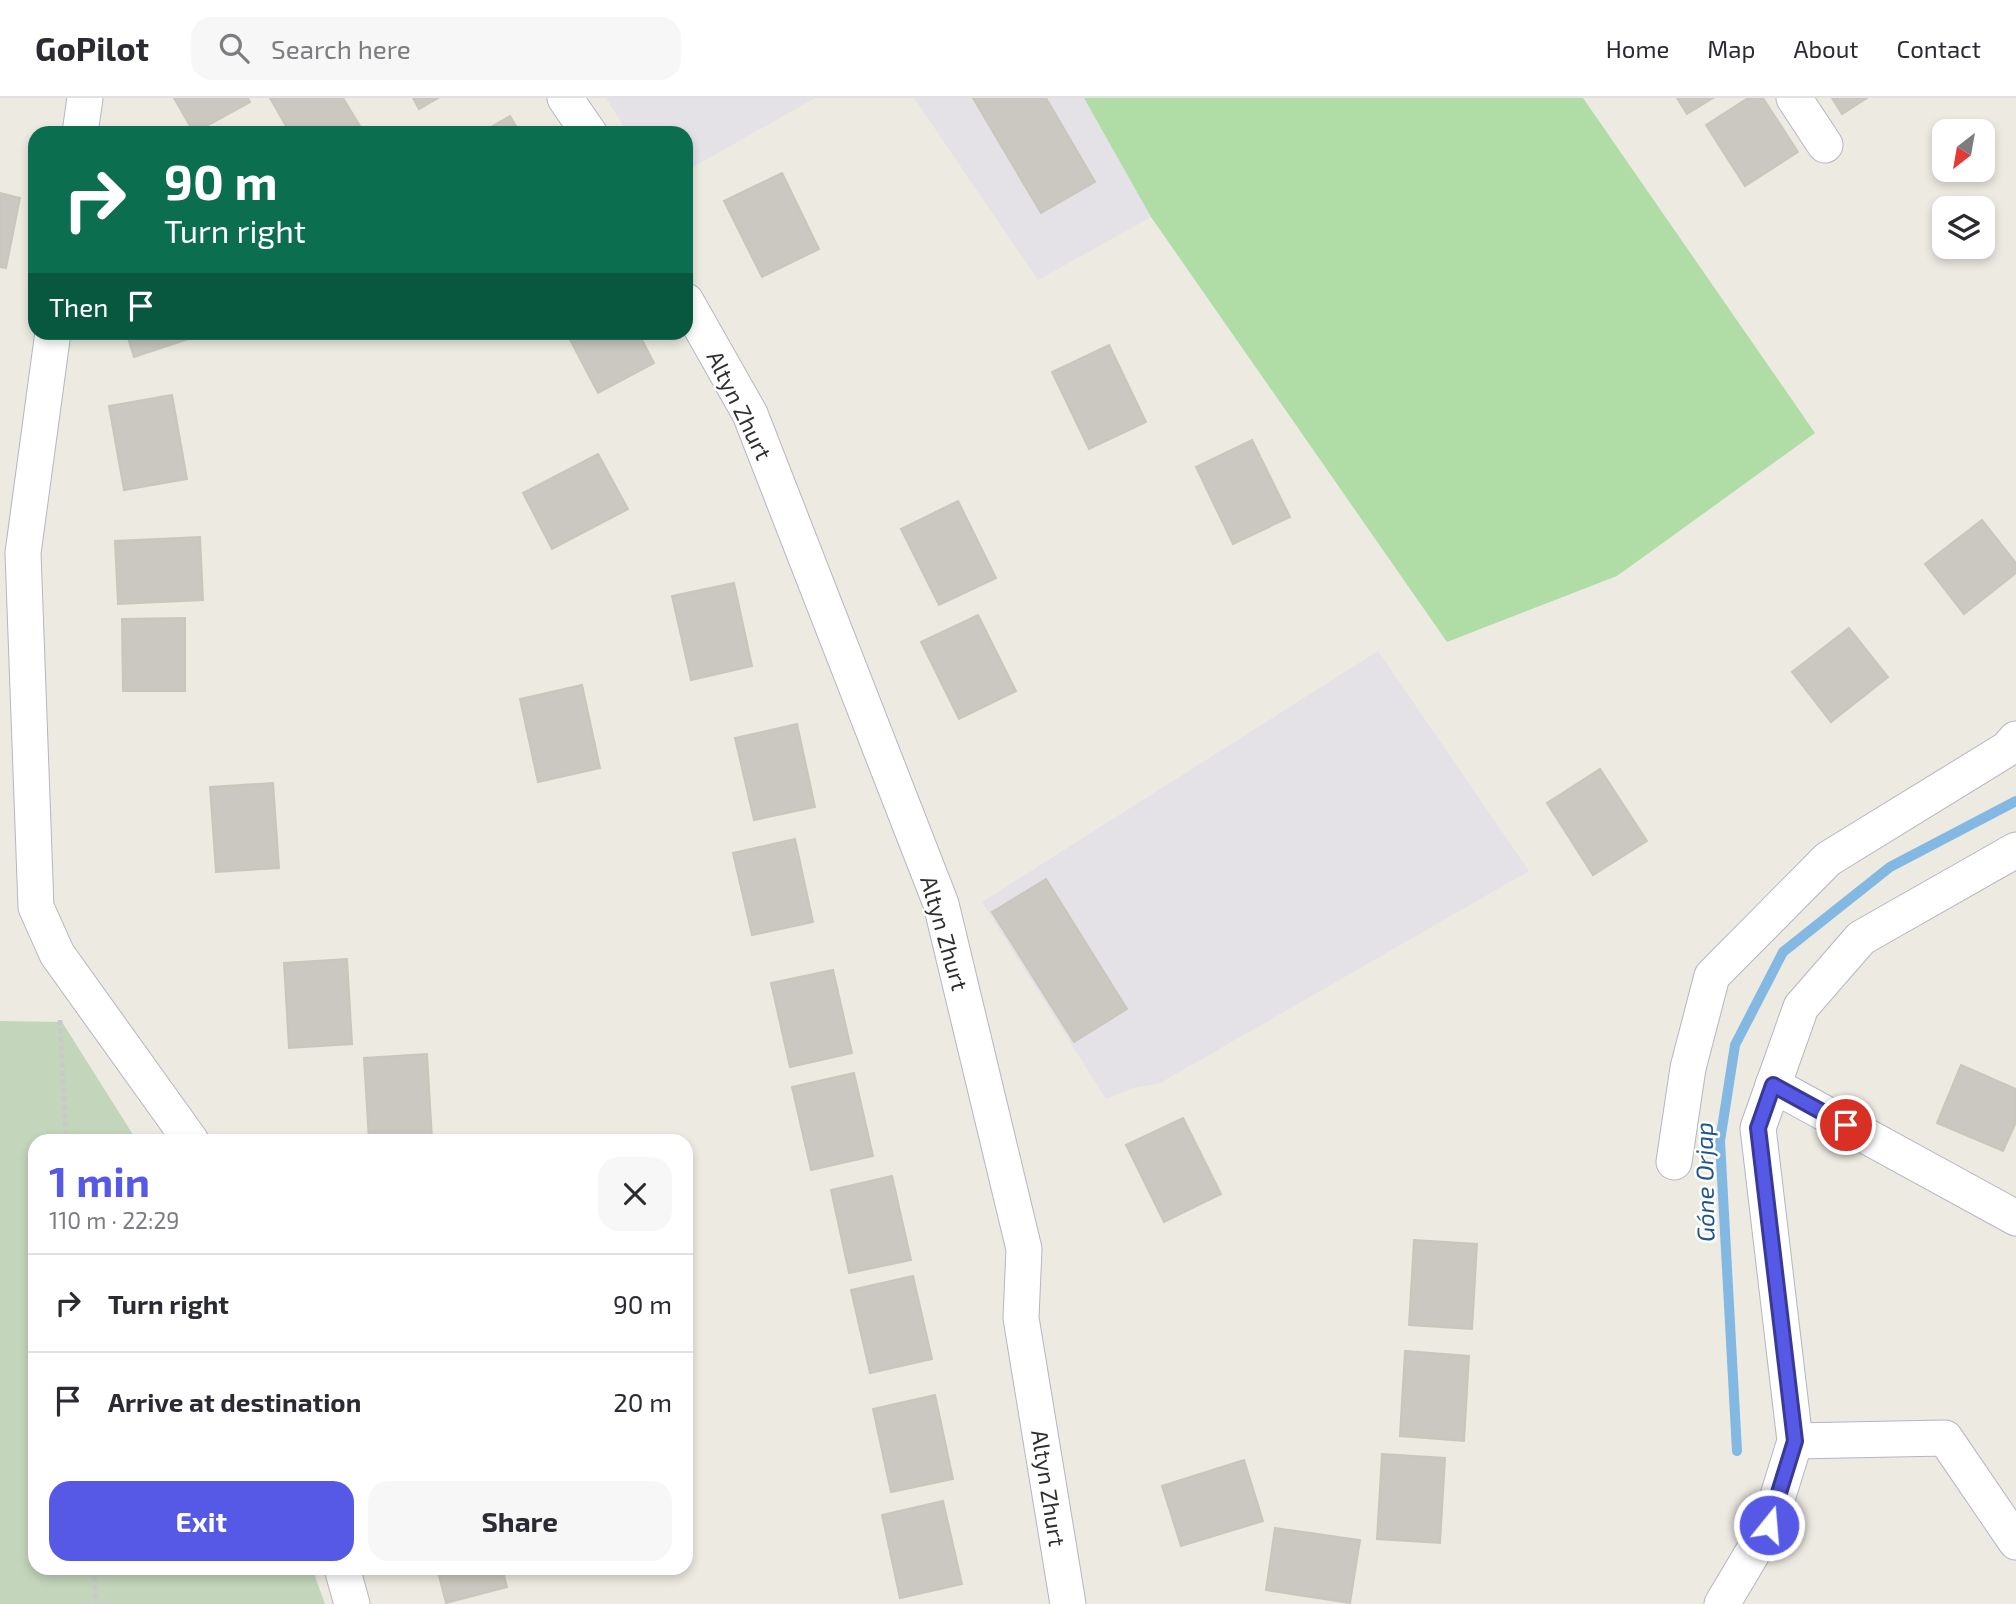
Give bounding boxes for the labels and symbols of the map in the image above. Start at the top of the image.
north arrow [1932,119,1995,182]
street label: Altyn Zhurt [702,346,779,464]
street label: Altyn Zhurt [915,872,975,994]
pin [1816,1095,1876,1155]
water label: Góne Orjap [1688,1122,1720,1242]
street label: Altyn Zhurt [1026,1428,1072,1549]
position arrow [1732,1488,1806,1562]

